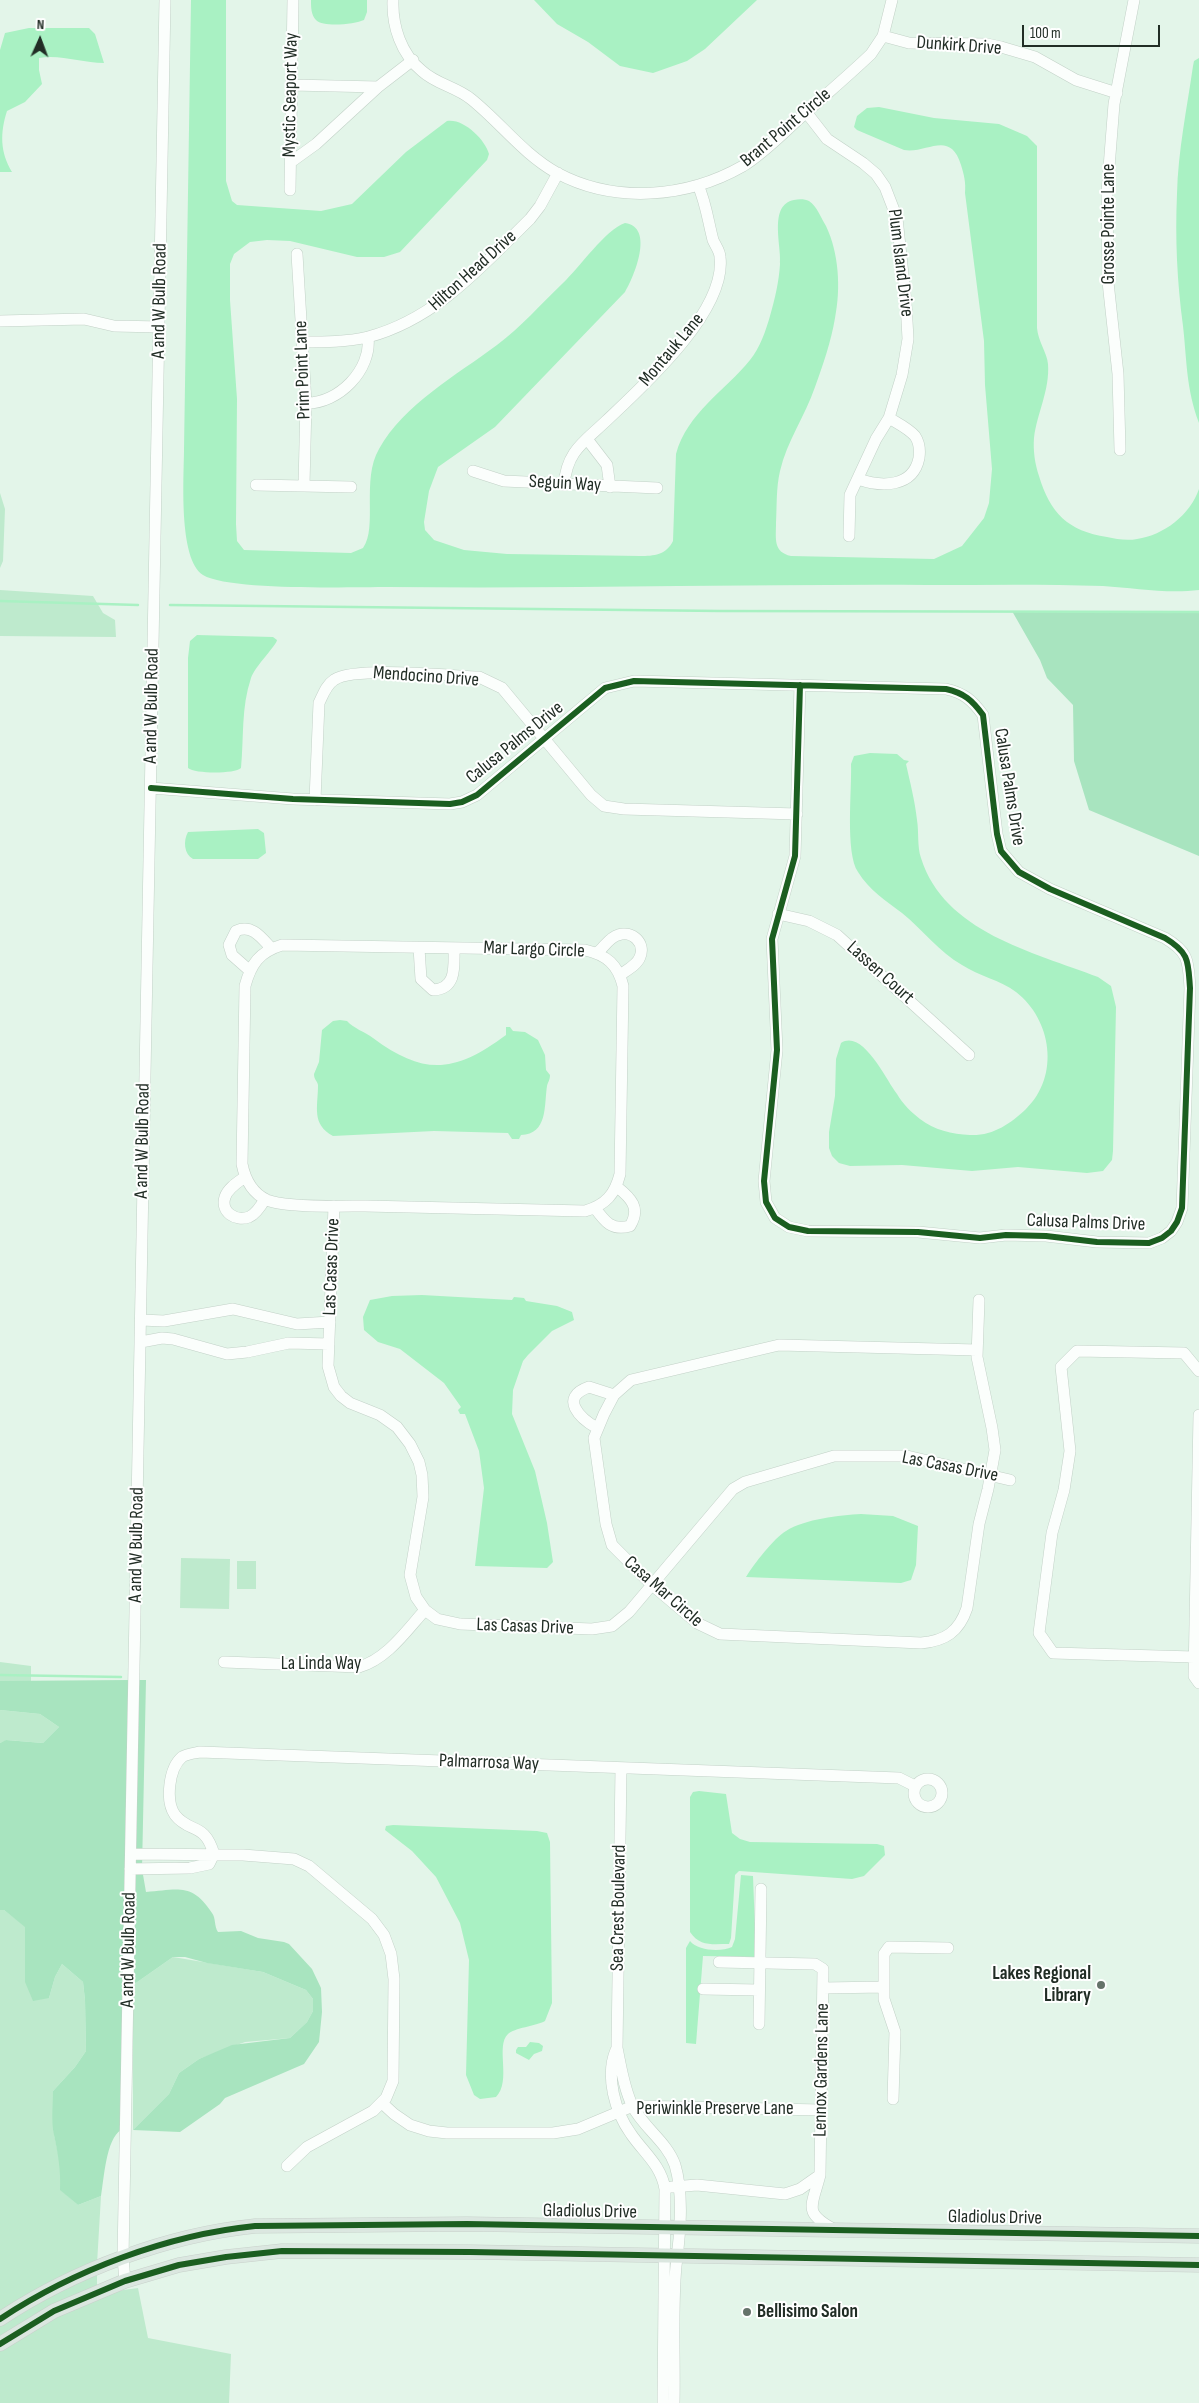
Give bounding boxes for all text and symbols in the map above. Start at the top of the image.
north arrow [15,15,65,65]
scale bar [1024,15,1162,47]
text: N [36,16,45,33]
text: 100 m [1030,24,1061,43]
street label: Mystic Seaport Way [279,32,303,158]
street label: Dunkirk Drive [916,32,1002,60]
street label: Brant Point Circle [736,84,836,172]
street label: Grosse Pointe Lane [1098,164,1120,284]
street label: Plum Island Drive [882,208,918,318]
street label: Hilton Head Drive [424,226,522,316]
street label: A and W Bulb Road [148,243,172,359]
street label: Montauk Lane [635,309,709,391]
street label: Prim Point Lane [290,320,316,420]
street label: Seguin Way [528,471,602,497]
street label: A and W Bulb Road [140,648,164,764]
street label: Mendocino Drive [372,662,480,692]
street label: Calusa Palms Drive [462,697,568,789]
street label: Calusa Palms Drive [988,727,1030,847]
street label: Mar Largo Circle [483,937,585,963]
street label: Lassen Court [842,937,918,1009]
street label: A and W Bulb Road [131,1083,155,1199]
street label: Calusa Palms Drive [1026,1210,1146,1236]
street label: Las Casas Drive [319,1218,345,1316]
street label: Las Casas Drive [900,1447,1000,1487]
street label: A and W Bulb Road [125,1487,149,1603]
street label: Casa Mar Circle [619,1552,707,1632]
street label: Las Casas Drive [476,1614,574,1640]
street label: La Linda Way [281,1653,361,1675]
street label: Palmarrosa Way [439,1750,539,1776]
street label: Sea Crest Boulevard [606,1845,632,1971]
street label: A and W Bulb Road [117,1892,141,2008]
place label: Lakes Regional Library [992,1963,1091,2007]
marker: Lakes Regional Library [1095,1979,1107,1991]
street label: Lennox Gardens Lane [809,2003,835,2137]
street label: Periwinkle Preserve Lane [636,2098,794,2120]
street label: Gladiolus Drive [543,2200,637,2224]
street label: Gladiolus Drive [948,2206,1042,2230]
place label: Bellisimo Salon [757,2301,858,2323]
marker: Bellisimo Salon [741,2306,753,2318]

